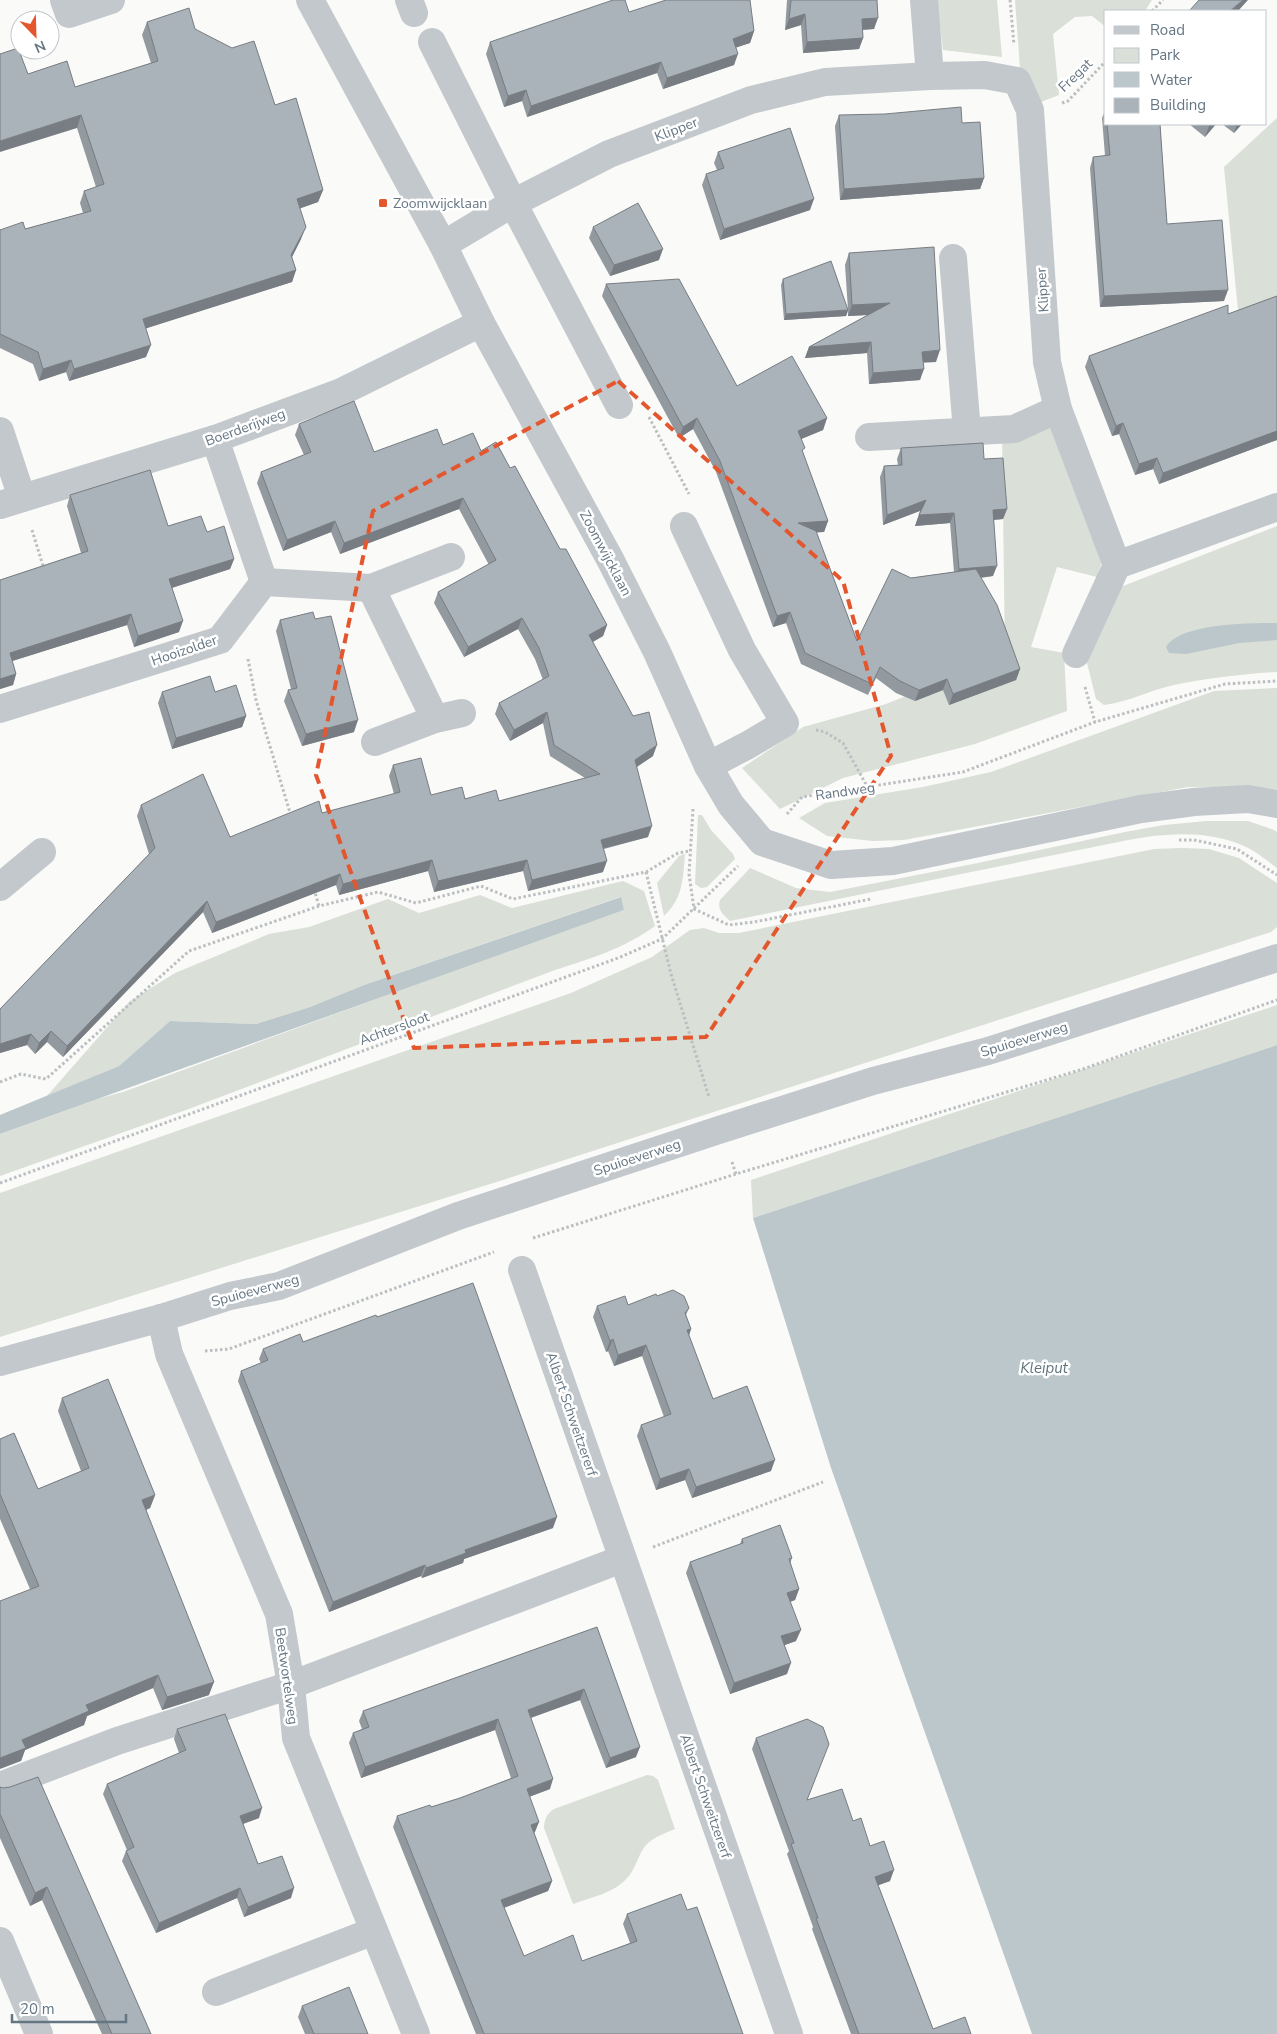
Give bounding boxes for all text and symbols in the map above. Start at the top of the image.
north arrow [10,10,60,60]
legend [1104,10,1267,125]
text: Road [1150,20,1185,40]
text: N [31,36,48,57]
text: Park [1150,45,1180,65]
street label: Fregat [1054,54,1097,96]
text: Water [1150,70,1193,90]
text: Building [1150,95,1206,115]
street label: Klipper [652,113,701,146]
place label: Zoomwijcklaan [393,194,487,213]
marker: Zoomwijcklaan [377,197,389,209]
street label: Klipper [1031,267,1054,313]
street label: Boerderijweg [202,404,288,451]
street label: Zoomwijcklaan [575,507,636,599]
street label: Hooizolder [149,630,220,671]
street label: Randweg [814,778,876,805]
street label: Achtersloot [357,1007,432,1050]
street label: Spuioeverweg [978,1017,1070,1062]
street label: Spuioeverweg [591,1134,683,1180]
street label: Spuioeverweg [209,1270,301,1311]
street label: Albert Schweitzererf [541,1349,602,1479]
water label: Kleiput [1020,1358,1069,1378]
street label: Beetwortelweg [270,1626,303,1726]
street label: Albert Schweitzererf [675,1731,736,1861]
scale bar [12,1992,126,2024]
text: 20 m [20,1999,55,2019]

